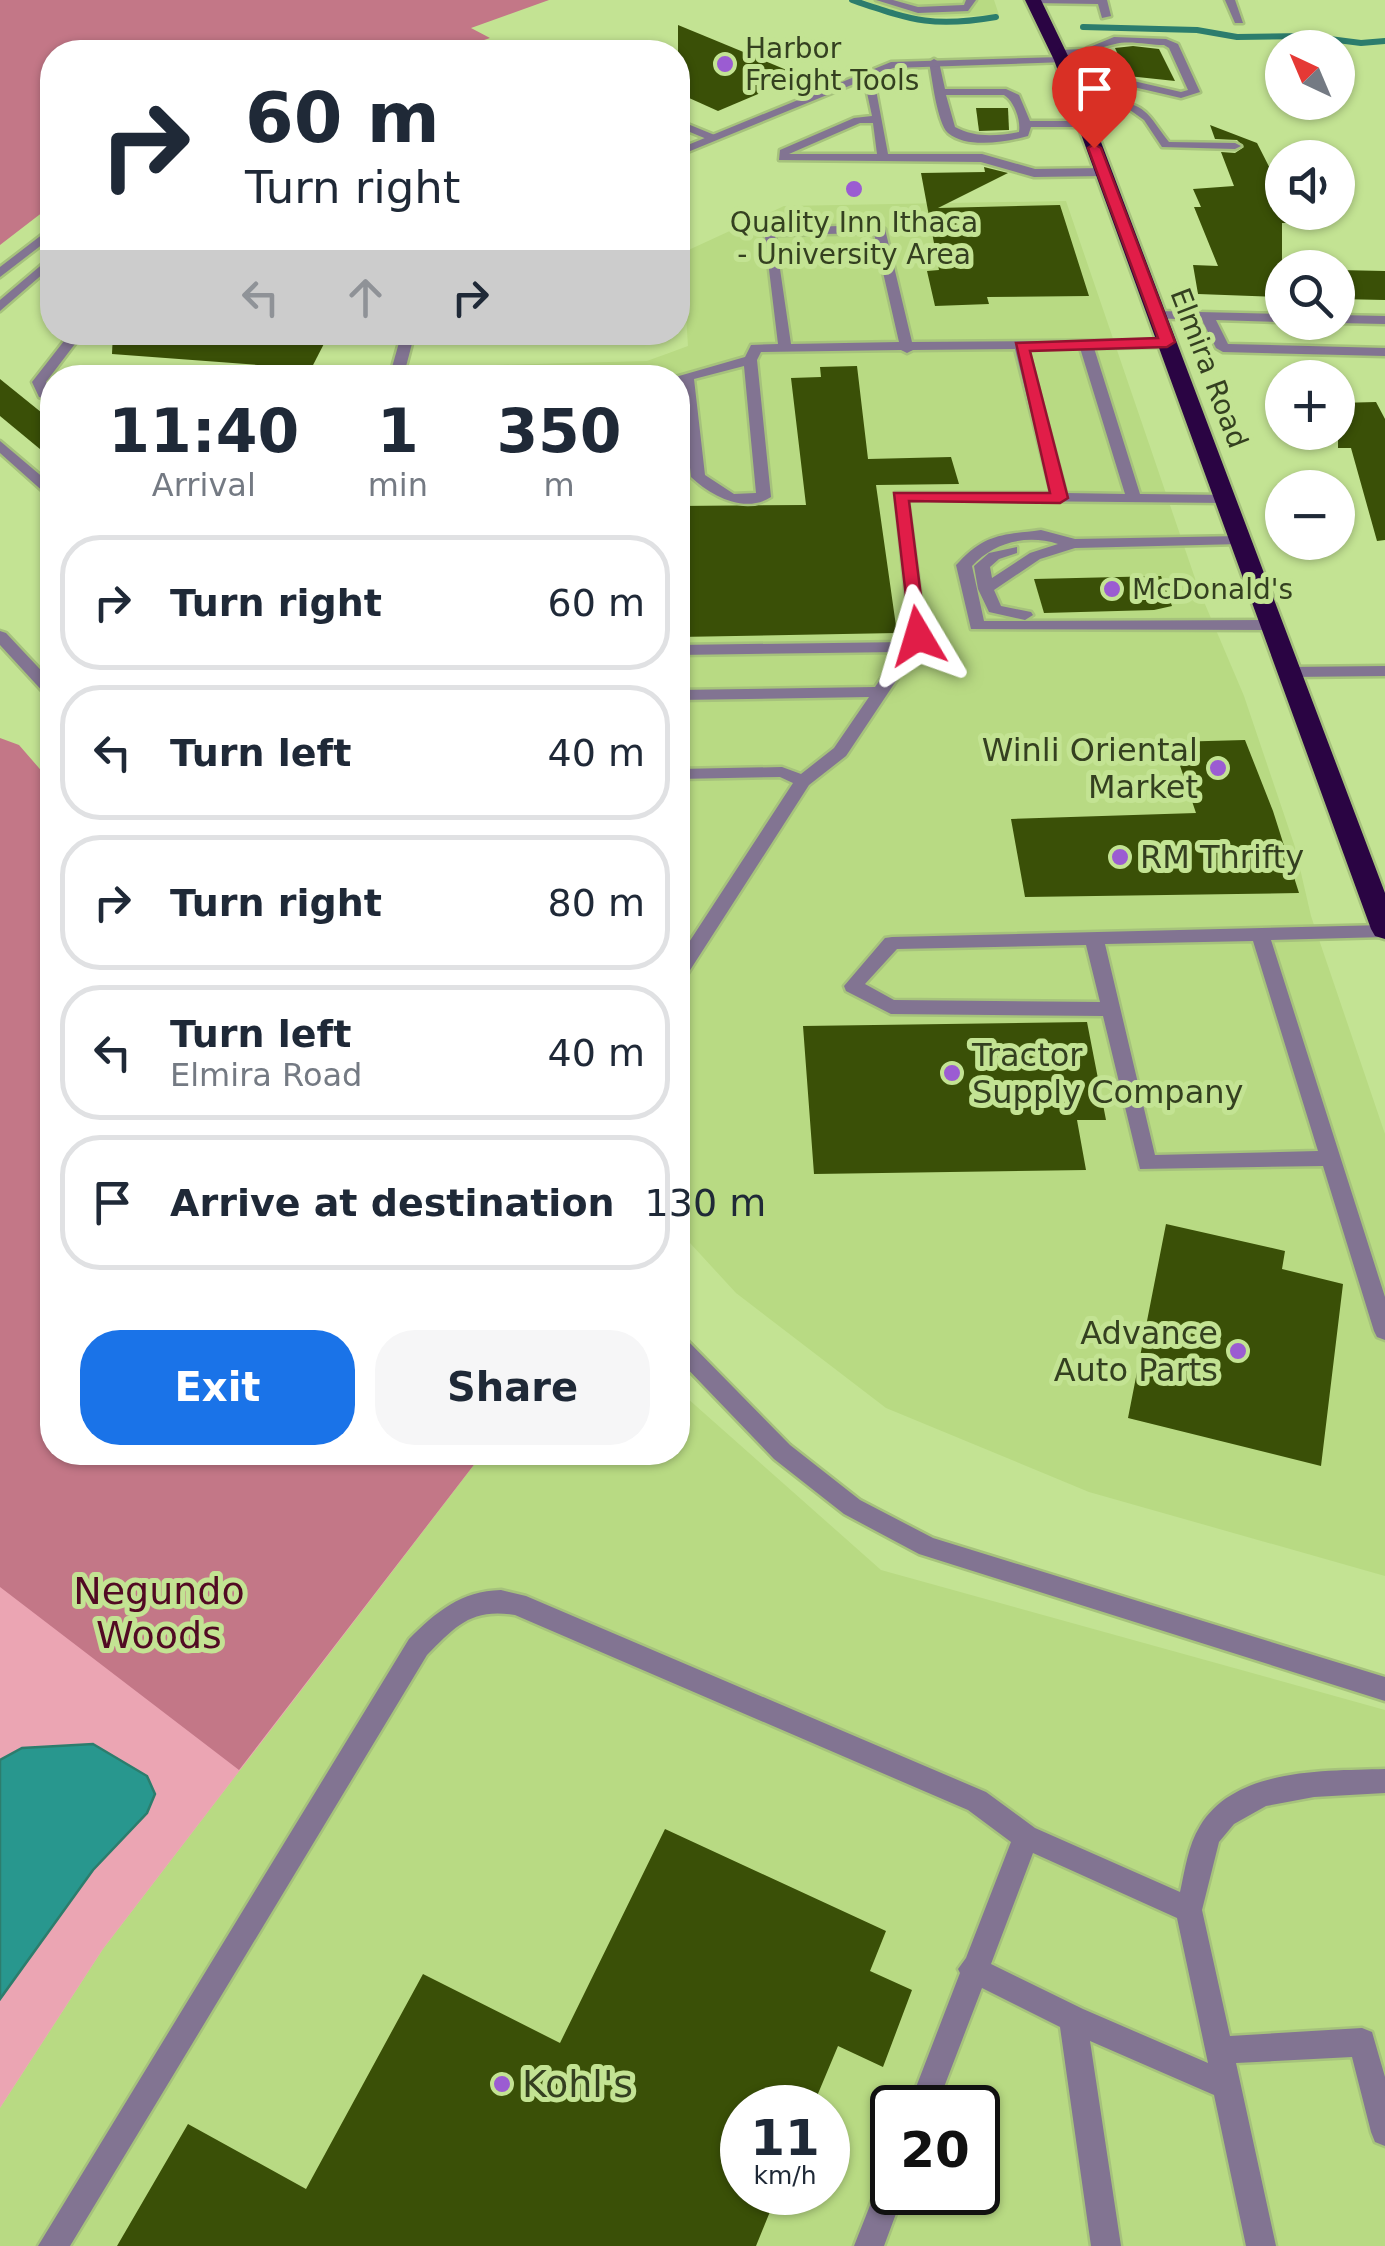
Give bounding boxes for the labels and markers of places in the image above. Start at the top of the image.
place label: Harbor Freight Tools [745,32,919,97]
pin [1052,46,1137,149]
marker: Harbor Freight Tools [714,53,736,75]
marker: Quality Inn Ithaca - University Area [843,178,865,200]
place label: Quality Inn Ithaca - University Area [730,206,978,271]
place label: McDonald's [1132,573,1293,606]
marker: McDonald's [1101,578,1123,600]
place label: Winli Oriental Market [982,731,1198,806]
marker: Winli Oriental Market [1207,757,1229,779]
place label: RM Thrifty [1140,838,1304,876]
marker: RM Thrifty [1109,846,1131,868]
place label: Tractor Supply Company [971,1036,1243,1111]
marker: Tractor Supply Company [941,1062,963,1084]
place label: Advance Auto Parts [1054,1314,1218,1389]
marker: Advance Auto Parts [1227,1340,1249,1362]
place label: Kohl's [522,2062,633,2106]
marker: Kohl's [491,2073,513,2095]

